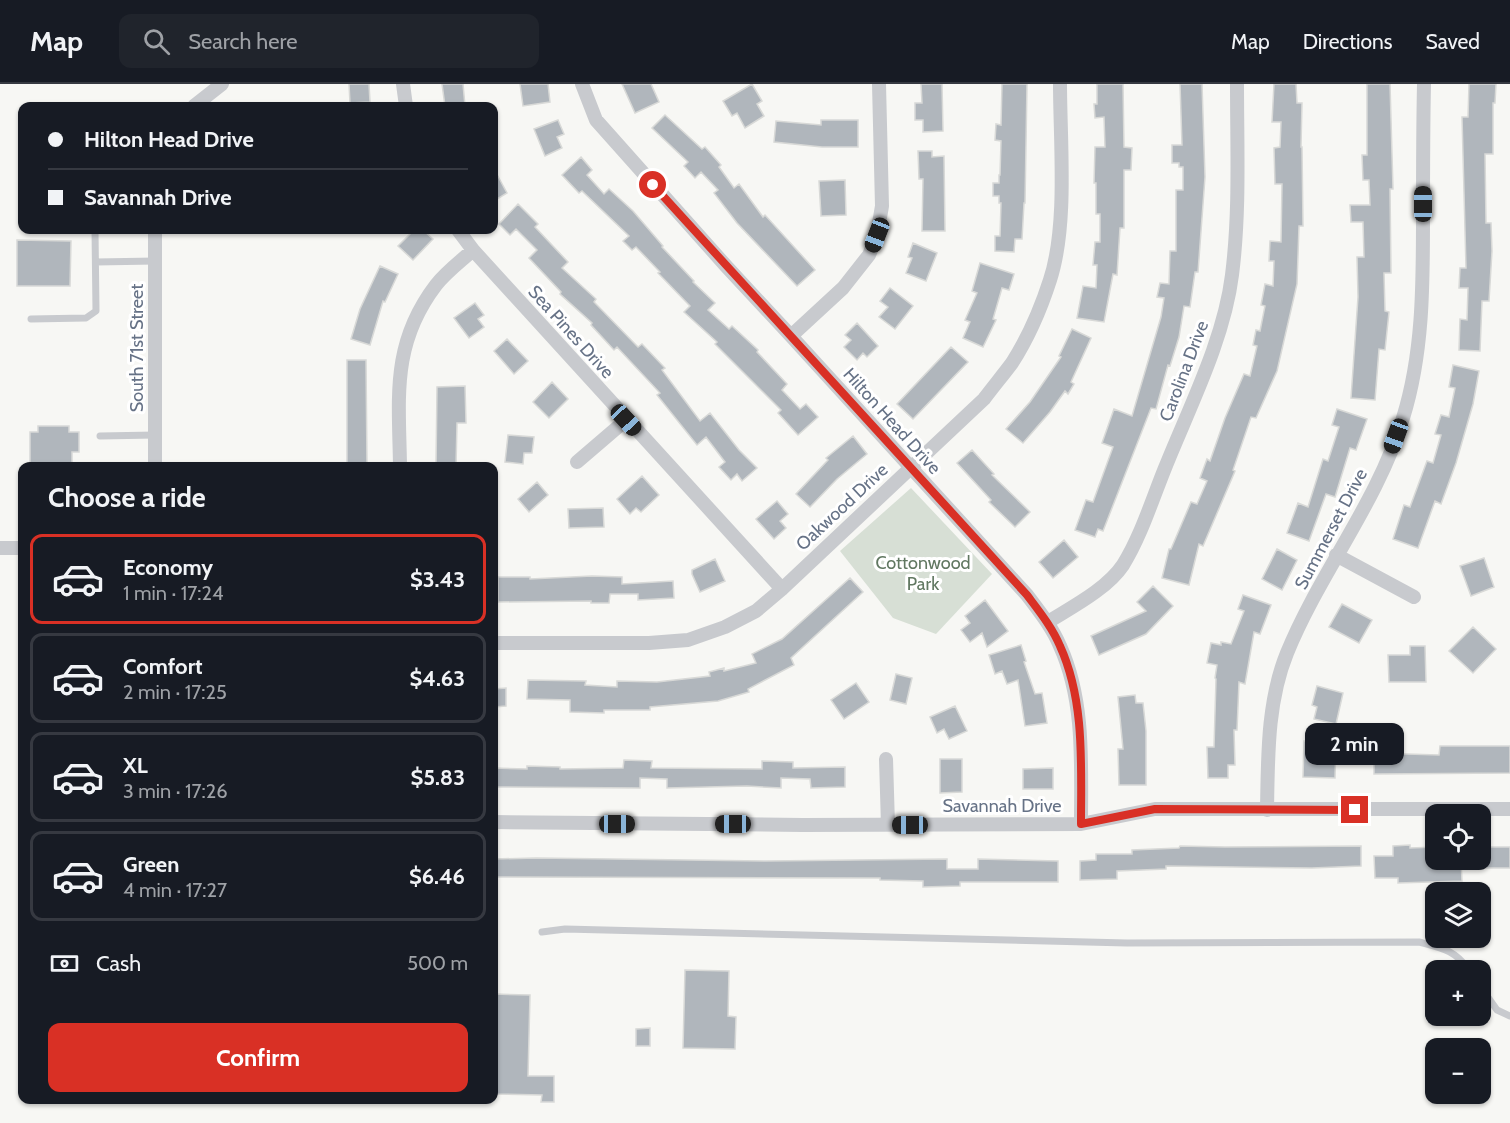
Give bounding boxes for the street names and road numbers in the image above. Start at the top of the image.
street label: Sea Pines Drive [523,281,619,383]
street label: South 71st Street [126,284,148,412]
street label: Carolina Drive [1155,317,1213,425]
street label: Hilton Head Drive [839,363,945,479]
street label: Oakwood Drive [792,459,892,555]
street label: Summerset Drive [1290,465,1372,593]
street label: Savannah Drive [942,795,1062,817]

